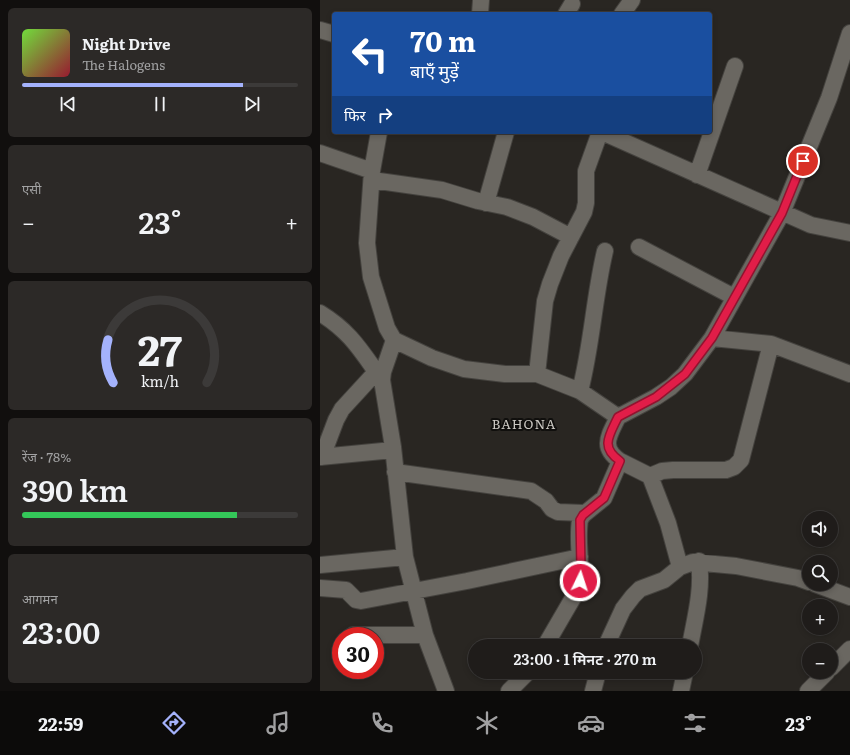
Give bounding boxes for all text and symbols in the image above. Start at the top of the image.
text: 70 m [410,19,476,61]
icon: left [344,28,396,80]
text: Night Drive [82,32,171,55]
text: The Halogens [82,55,165,74]
text: बाएँ मुड़ें [410,57,459,84]
icon: previous [57,93,79,115]
icon: pause [149,93,171,115]
icon: next [241,93,263,115]
text: फिर [344,103,366,126]
icon: right [374,104,396,126]
pin [786,144,820,178]
icon: arrive [792,150,814,172]
text: एसी [22,179,41,198]
text: 23° [139,199,181,243]
text: − [22,205,35,238]
text: + [285,205,298,238]
text: 27 [138,317,183,379]
text: km/h [141,370,180,391]
district label: BAHONA [492,414,556,433]
text: रेंज · 78% [22,447,71,466]
text: 390 km [22,467,128,511]
map controls [802,511,838,679]
button: sound [802,511,838,547]
button: search [802,555,838,591]
position arrow [559,560,601,602]
text: आगमन [22,589,58,608]
button: + [802,599,838,635]
text: 23:00 [22,609,100,653]
speed limit sign: 30 [332,627,384,679]
button: − [802,643,838,679]
text: 23:00 · 1 मिनट · 270 m [513,647,657,670]
icon: directions [160,709,188,737]
icon: music [264,709,292,737]
icon: phone [368,709,396,737]
icon: climate [473,709,501,737]
icon: car [577,709,605,737]
icon: filters [681,709,709,737]
text: 22:59 [38,710,83,737]
text: 23° [785,710,812,737]

